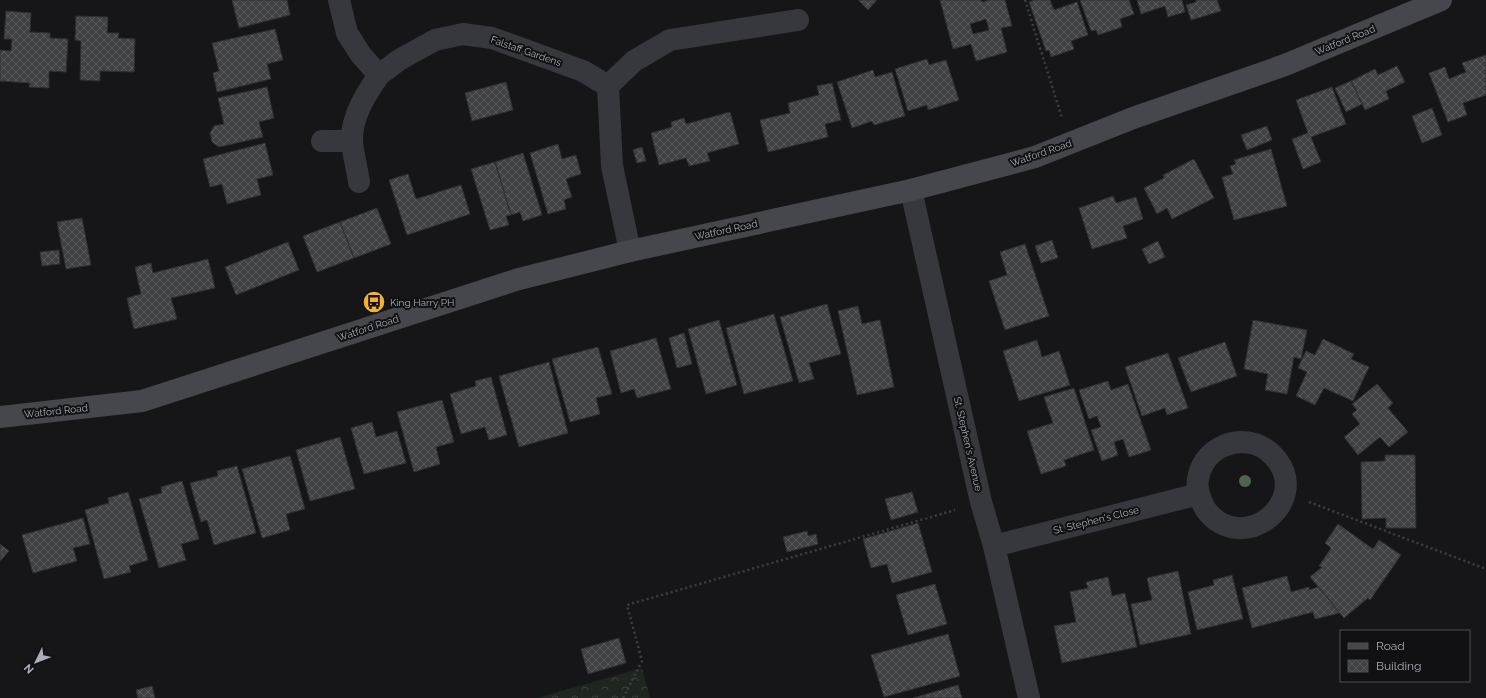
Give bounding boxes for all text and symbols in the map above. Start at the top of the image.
street label: Watford Road [1313,23,1377,57]
street label: Falstaff Gardens [489,34,563,68]
street label: Watford Road [1009,137,1073,169]
street label: Watford Road [694,218,758,242]
bus stop icon: King Harry PH [361,289,387,315]
place label: King Harry PH [390,297,454,308]
street label: Watford Road [336,313,400,343]
street label: St. Stephen's Avenue [952,396,984,492]
street label: Watford Road [24,402,88,420]
street label: St. Stephen's Close [1052,504,1140,536]
legend [1340,630,1470,682]
text: Road [1376,639,1405,653]
north arrow [16,642,56,682]
text: Building [1376,659,1422,673]
text: N [21,661,37,676]

